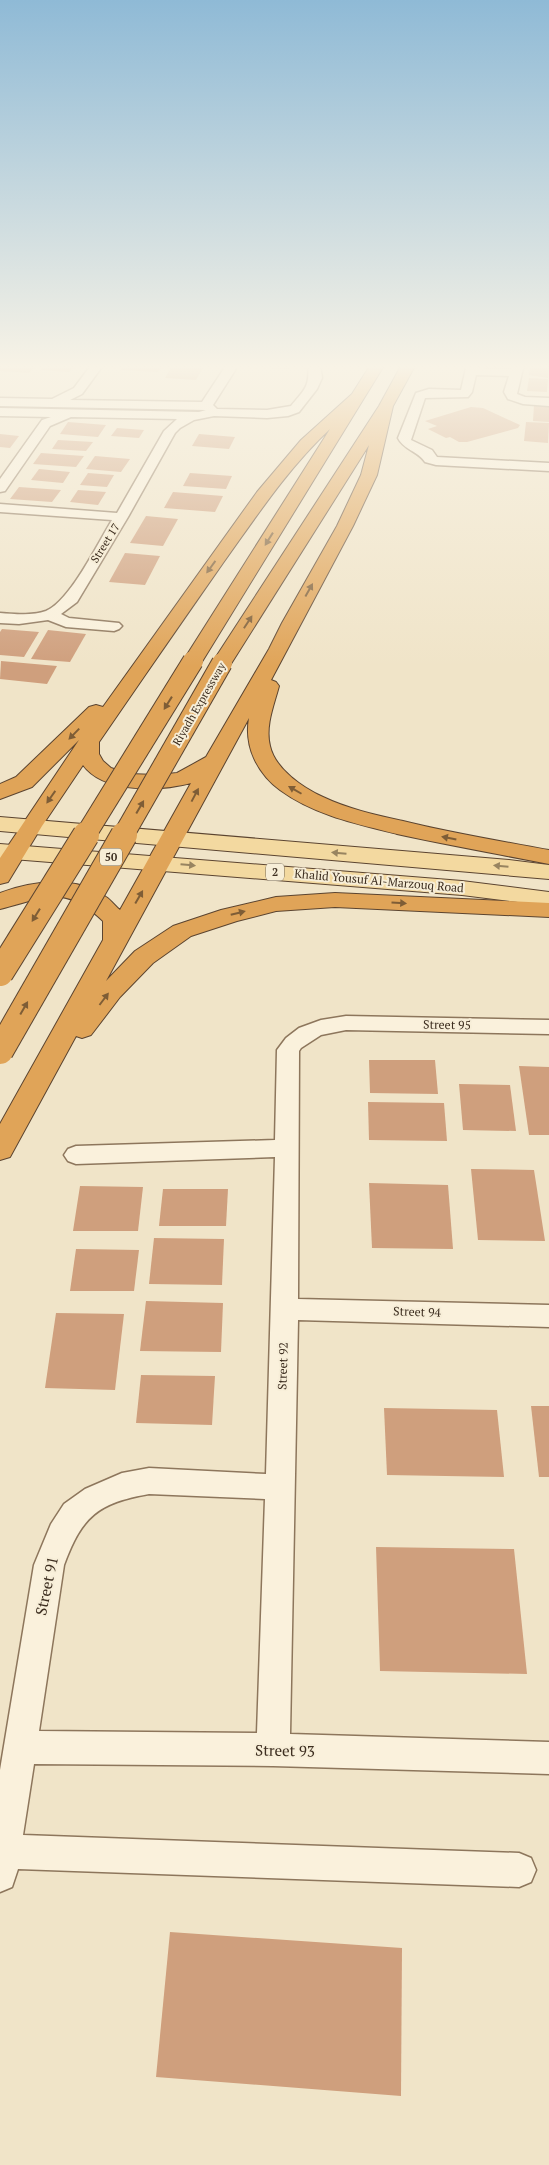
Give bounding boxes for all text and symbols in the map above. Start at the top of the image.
street label: Street 17 [87,521,123,565]
one-way arrow [264,532,273,545]
one-way arrow [206,560,216,574]
one-way arrow [305,582,313,597]
one-way arrow [243,615,253,629]
street label: Riyadh Expressway [170,660,229,748]
one-way arrow [163,696,172,709]
one-way arrow [68,727,80,739]
one-way arrow [288,786,303,794]
one-way arrow [191,788,199,802]
one-way arrow [46,791,56,804]
one-way arrow [135,800,144,813]
one-way arrow [441,834,457,842]
road number: 50 [100,849,122,866]
one-way arrow [330,849,346,857]
one-way arrow [180,861,196,869]
one-way arrow [492,862,508,870]
road number: 2 [266,864,284,880]
street label: Khalid Yousuf Al-Marzouq Road [294,866,465,895]
one-way arrow [135,891,144,904]
one-way arrow [391,899,407,907]
one-way arrow [31,909,40,922]
one-way arrow [230,909,245,917]
one-way arrow [99,993,110,1006]
one-way arrow [20,1002,29,1015]
street label: Street 95 [423,1017,471,1032]
street label: Street 94 [393,1303,442,1320]
street label: Street 92 [274,1342,291,1390]
street label: Street 91 [30,1555,62,1617]
street label: Street 93 [255,1739,315,1761]

